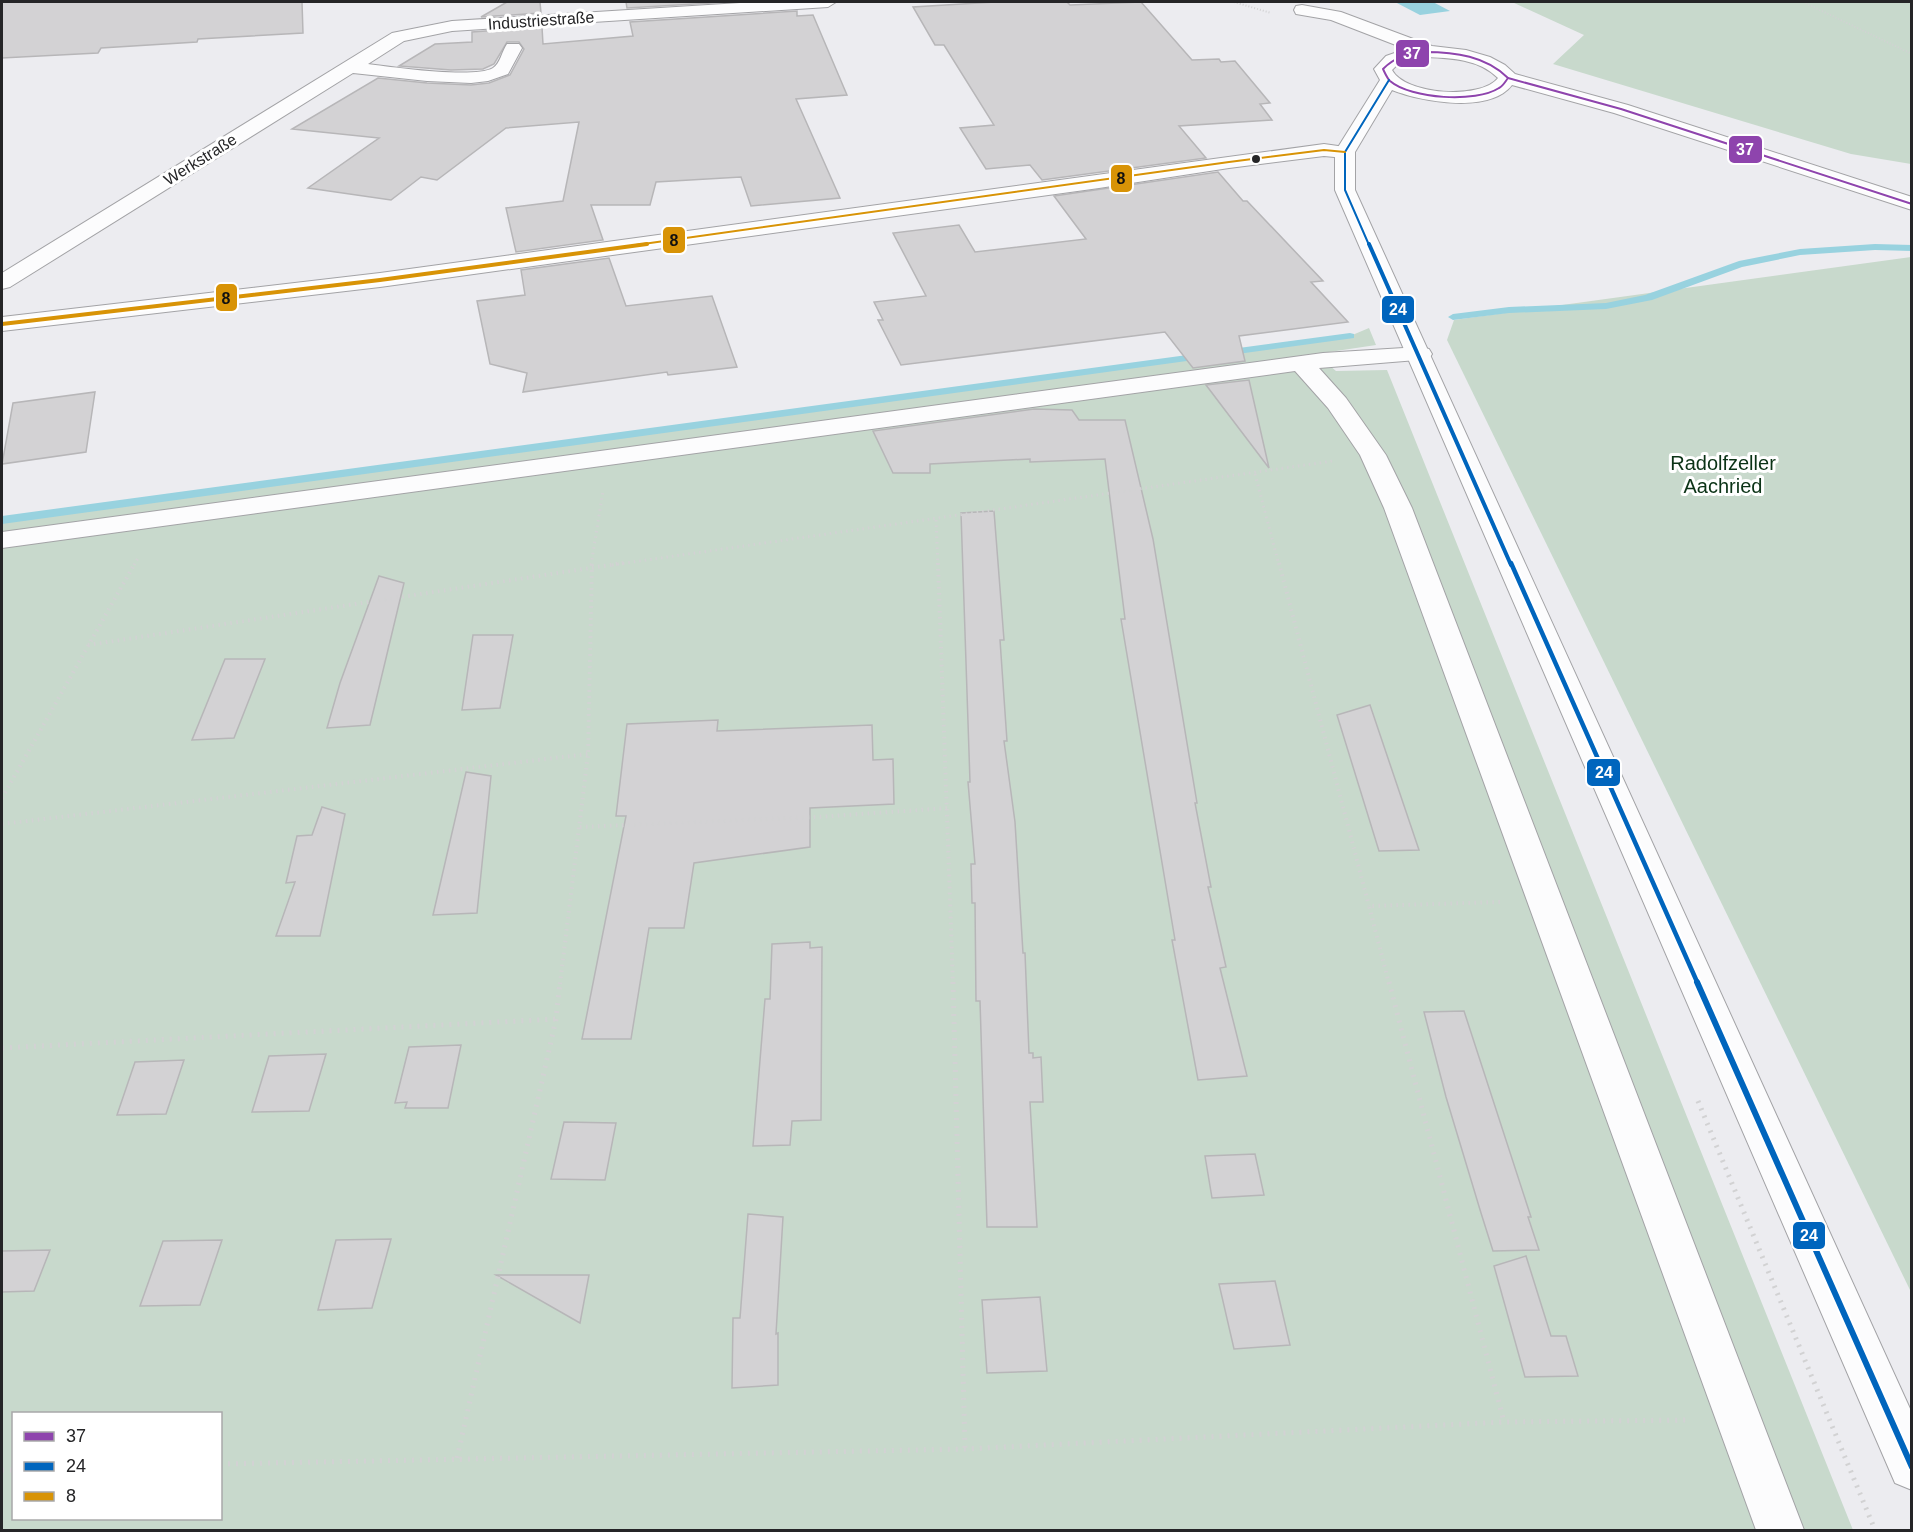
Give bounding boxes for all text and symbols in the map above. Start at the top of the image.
street label: Industriestraße [487,8,595,33]
line badge: 37 [1395,39,1430,68]
text: 37 [1403,45,1421,62]
street label: Werkstraße [161,130,240,188]
line badge: 37 [1728,135,1763,164]
text: 37 [1736,141,1754,158]
unlabelled marker [1250,153,1262,165]
line badge: 8 [1110,164,1133,193]
text: 8 [1117,170,1126,187]
line badge: 8 [662,226,686,254]
text: 8 [670,232,679,249]
line badge: 8 [215,283,238,312]
text: 8 [222,290,231,307]
line badge: 24 [1381,295,1415,324]
text: 24 [1389,301,1407,318]
park label: Radolfzeller Aachried [1670,452,1776,497]
line badge: 24 [1586,758,1621,787]
text: 24 [1595,764,1613,781]
line badge: 24 [1792,1221,1826,1250]
text: 24 [1800,1227,1818,1244]
legend [12,1412,222,1520]
text: 37 [66,1426,86,1446]
text: 24 [66,1456,86,1476]
text: 8 [66,1486,76,1506]

